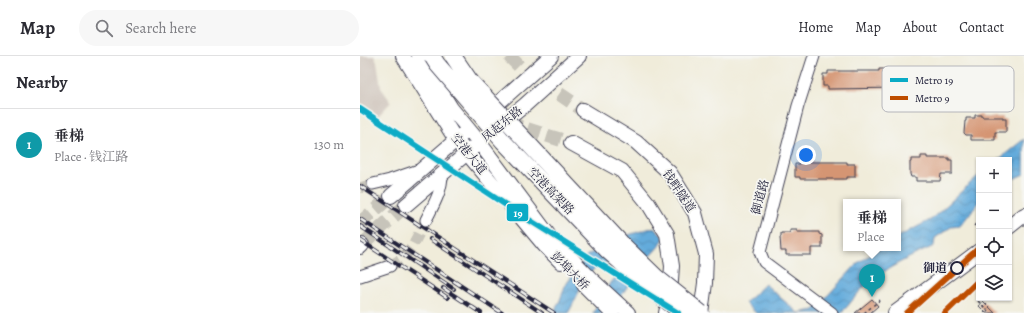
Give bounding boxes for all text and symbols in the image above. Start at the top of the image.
search box [79,10,359,46]
text: Map [20,15,55,41]
icon: search [93,17,115,39]
text: Search here [125,18,197,38]
text: Home [798,18,833,37]
text: Map [855,18,881,37]
text: About [903,18,937,37]
text: Contact [959,18,1004,37]
legend [882,66,1014,112]
text: Nearby [16,71,67,94]
text: Metro 19 [915,73,953,88]
text: Metro 9 [915,91,949,106]
street label: 凤起东路 [478,103,526,145]
text: 垂梯 [54,126,84,146]
street label: 空港大道 [448,130,490,178]
text: 1 [27,136,31,153]
text: 130 m [314,136,344,153]
your location [796,145,816,165]
text: Place · 钱江路 [54,148,128,165]
map controls [976,157,1012,301]
button: + [976,157,1012,193]
street label: 空港高架路 [524,164,578,218]
street label: 钱畔隧道 [659,167,699,215]
street label: 御道路 [748,178,772,216]
button: − [976,193,1012,229]
popup [843,199,901,251]
line badge: 19 [506,203,529,222]
text: 19 [513,206,523,221]
text: 垂梯 [857,208,887,228]
text: Place [857,228,885,245]
button: locate [976,229,1012,265]
street label: 彭埠大桥 [547,248,593,294]
place label: 御道 [923,260,947,276]
marker: 御道 [950,261,964,275]
pin: 1 [859,264,885,297]
button: layers [976,265,1012,301]

